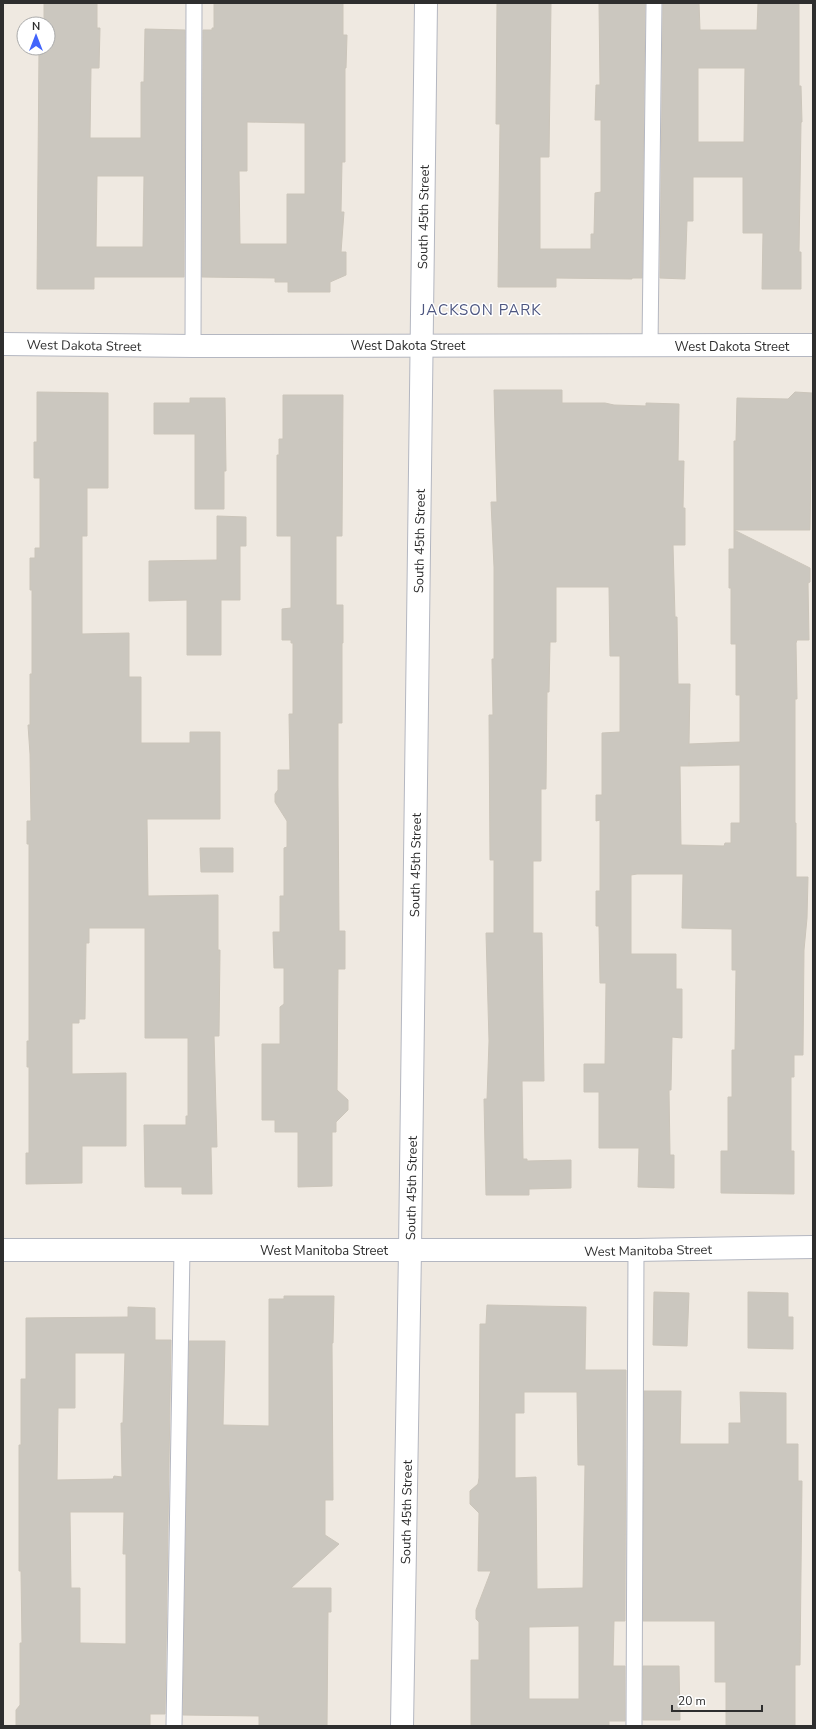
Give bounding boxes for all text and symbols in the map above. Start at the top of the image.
north arrow [16,16,56,56]
text: N [32,19,40,34]
street label: South 45th Street [414,164,434,269]
district label: JACKSON PARK [419,300,542,320]
street label: West Dakota Street [26,336,142,356]
street label: West Dakota Street [351,337,466,355]
street label: West Dakota Street [675,338,790,356]
street label: South 45th Street [410,488,430,593]
street label: South 45th Street [406,812,426,917]
street label: South 45th Street [402,1135,422,1240]
street label: West Manitoba Street [584,1241,713,1261]
street label: West Manitoba Street [260,1242,388,1260]
street label: South 45th Street [397,1459,417,1564]
scale bar [672,1687,762,1713]
text: 20 m [678,1693,706,1709]

